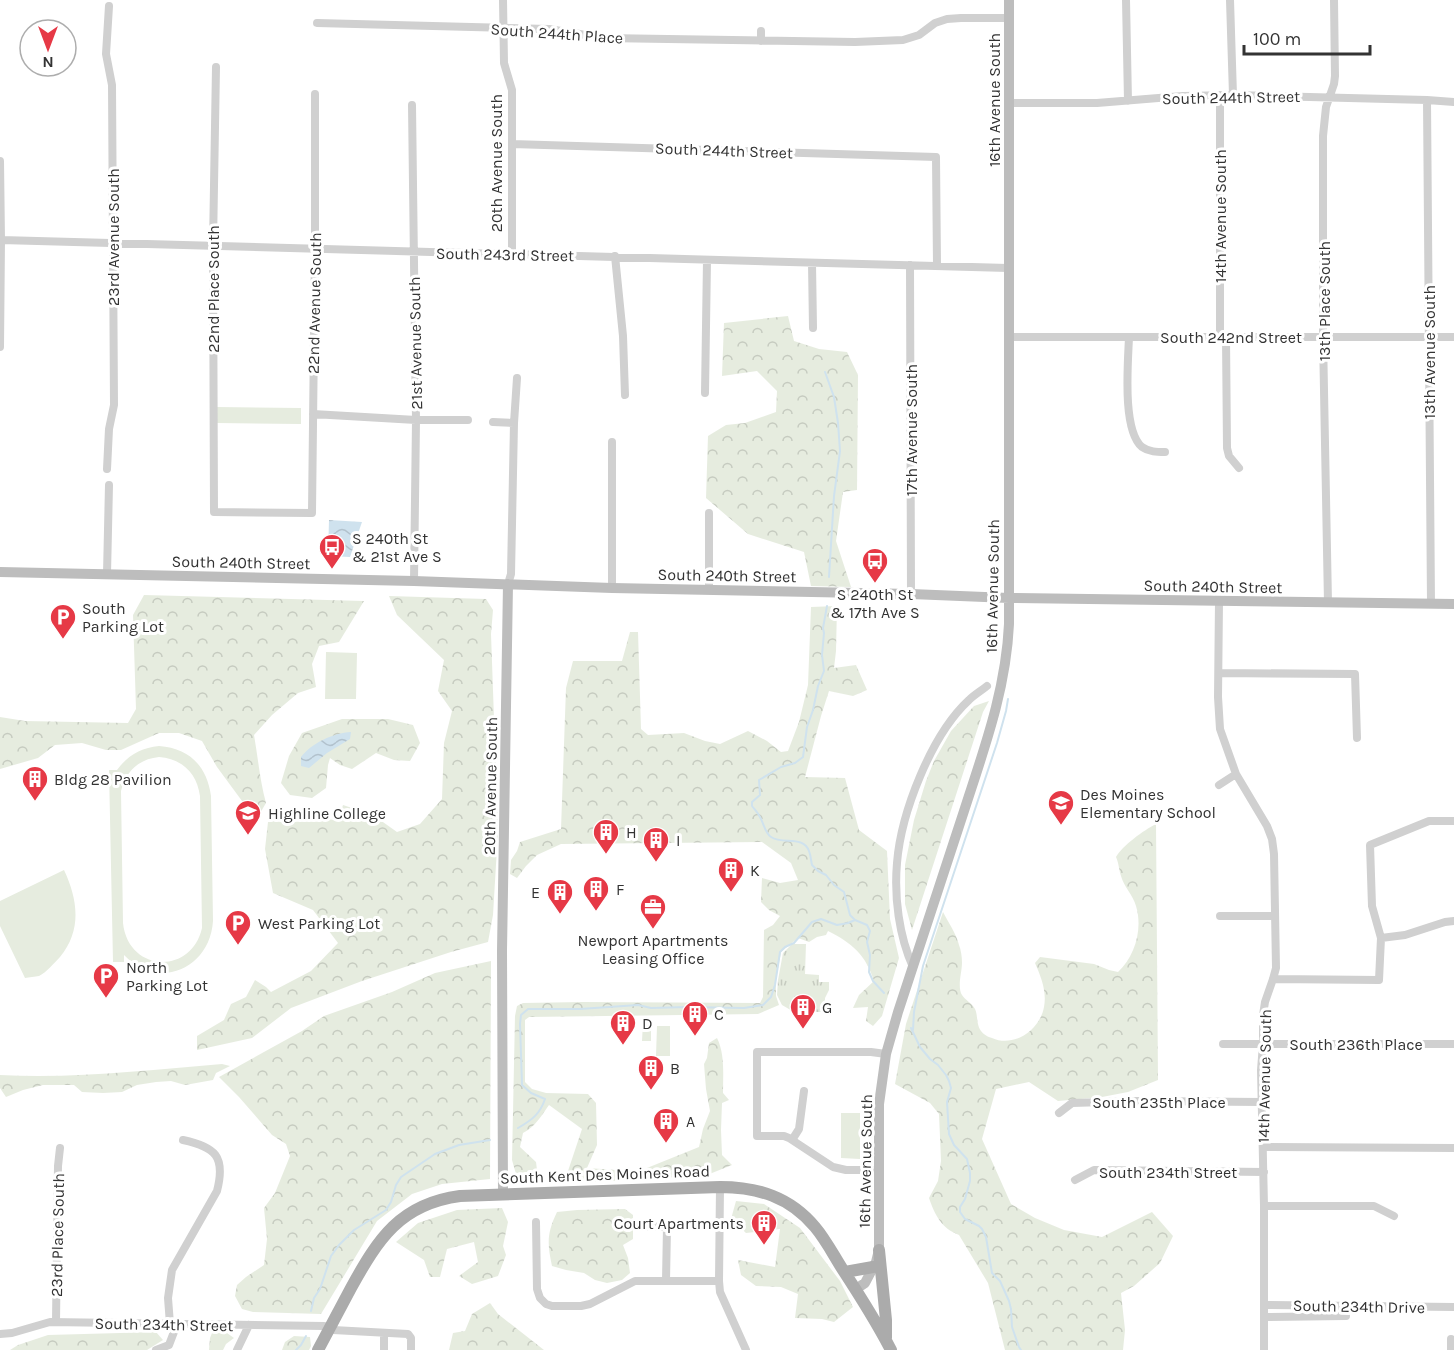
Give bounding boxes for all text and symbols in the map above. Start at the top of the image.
north arrow [18,18,78,78]
scale bar [1244,18,1370,56]
street label: South 244th Place [490,19,624,48]
text: 100 m [1253,28,1301,50]
street label: 16th Avenue South [985,33,1004,167]
text: N [42,53,54,72]
street label: South 244th Street [1162,87,1300,108]
street label: 20th Avenue South [487,94,506,232]
street label: South 244th Street [655,139,793,162]
street label: 14th Avenue South [1211,149,1230,283]
street label: 23rd Avenue South [104,168,123,306]
street label: 22nd Place South [204,225,223,353]
street label: 22nd Avenue South [304,232,325,374]
street label: 13th Place South [1315,241,1334,361]
street label: South 243rd Street [436,244,574,265]
street label: 21st Avenue South [405,276,426,410]
street label: 13th Avenue South [1420,285,1439,419]
street label: South 242nd Street [1160,328,1302,347]
street label: 17th Avenue South [902,364,921,496]
street label: 16th Avenue South [982,519,1003,653]
place label: S 240th St & 21st Ave S [352,529,442,566]
bus stop icon: S 240th St & 21st Ave S [317,532,347,570]
bus stop icon: S 240th St & 17th Ave S [860,546,890,584]
street label: South 240th Street [172,552,310,573]
street label: South 240th Street [658,565,796,586]
street label: South 240th Street [1144,576,1282,597]
place label: S 240th St & 17th Ave S [830,585,920,622]
place label: South Parking Lot [82,599,164,636]
parking icon: South Parking Lot [48,602,78,640]
street label: 20th Avenue South [480,717,501,855]
building icon: Bldg 28 Pavilion [20,764,50,802]
place label: Bldg 28 Pavilion [54,770,172,789]
place label: Des Moines Elementary School [1080,785,1216,822]
school or university icon: Des Moines Elementary School [1046,788,1076,826]
school or university icon: Highline College [233,798,263,836]
place label: Highline College [268,804,386,823]
building icon: H [591,817,621,855]
place label: H [626,823,637,842]
building icon: I [641,825,671,863]
place label: I [676,831,680,850]
building icon: K [716,855,746,893]
place label: K [750,861,760,880]
building icon: F [581,874,611,912]
building icon: E [545,877,575,915]
place label: F [616,880,624,899]
place label: E [531,883,540,902]
office icon: Newport Apartments Leasing Office [638,892,668,930]
parking icon: West Parking Lot [223,908,253,946]
place label: West Parking Lot [258,914,380,933]
place label: Newport Apartments Leasing Office [578,931,728,968]
place label: North Parking Lot [126,958,208,995]
parking icon: North Parking Lot [91,961,121,999]
building icon: G [788,992,818,1030]
place label: G [822,998,832,1017]
building icon: C [680,999,710,1037]
place label: C [714,1005,724,1024]
building icon: D [608,1008,638,1046]
street label: 14th Avenue South [1254,1009,1275,1143]
place label: D [642,1014,653,1033]
street label: South 236th Place [1289,1035,1423,1054]
building icon: B [636,1053,666,1091]
place label: B [670,1059,680,1078]
street label: South 235th Place [1092,1093,1226,1112]
street label: 16th Avenue South [855,1094,876,1228]
building icon: A [651,1106,681,1144]
place label: A [686,1112,695,1131]
street label: South Kent Des Moines Road [500,1161,710,1188]
street label: South 234th Street [1099,1163,1237,1182]
street label: 23rd Place South [47,1173,68,1297]
building icon: Court Apartments [749,1208,779,1246]
place label: Court Apartments [614,1214,744,1233]
street label: South 234th Drive [1293,1296,1425,1317]
street label: South 234th Street [95,1314,233,1335]

